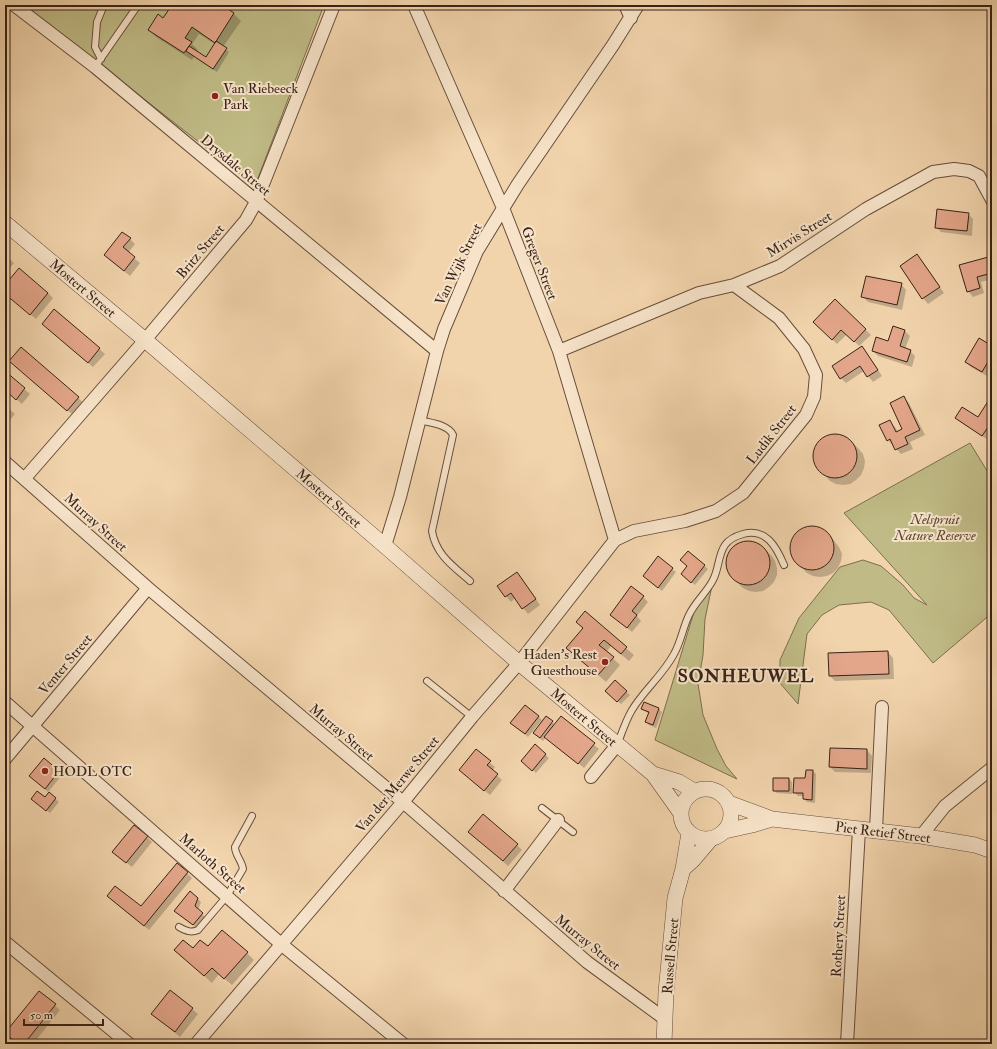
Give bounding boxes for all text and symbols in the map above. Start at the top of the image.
place label: Van Riebeeck Park [223,80,298,113]
marker: Van Riebeeck Park [210,91,220,101]
street label: Drysdale Street [197,131,275,201]
street label: Mirvis Street [763,207,835,261]
street label: Britz Street [173,220,228,282]
street label: Van Wijk Street [431,220,486,308]
street label: Greger Street [518,224,562,303]
street label: Mostert Street [46,256,120,321]
street label: Ludik Street [743,401,800,468]
street label: Mostert Street [292,465,365,532]
street label: Murray Street [60,489,131,556]
park label: Nelspruit Nature Reserve [893,511,976,544]
street label: Venter Street [35,630,96,698]
place label: Haden's Rest Guesthouse [524,646,597,679]
marker: Haden's Rest Guesthouse [600,657,610,667]
district label: SONHEUWEL [678,665,814,688]
street label: Mostert Street [547,685,621,750]
street label: Murray Street [305,700,378,765]
street label: Van der Merwe Street [352,732,443,836]
place label: HODL OTC [53,763,132,780]
marker: HODL OTC [40,766,50,776]
street label: Piet Retief Street [834,818,932,847]
street label: Marloth Street [176,830,250,897]
street label: Rothery Street [828,894,850,978]
street label: Murray Street [551,911,624,975]
street label: Russell Street [659,917,682,995]
scale bar [24,1001,103,1027]
text: 50 m [30,1008,54,1023]

